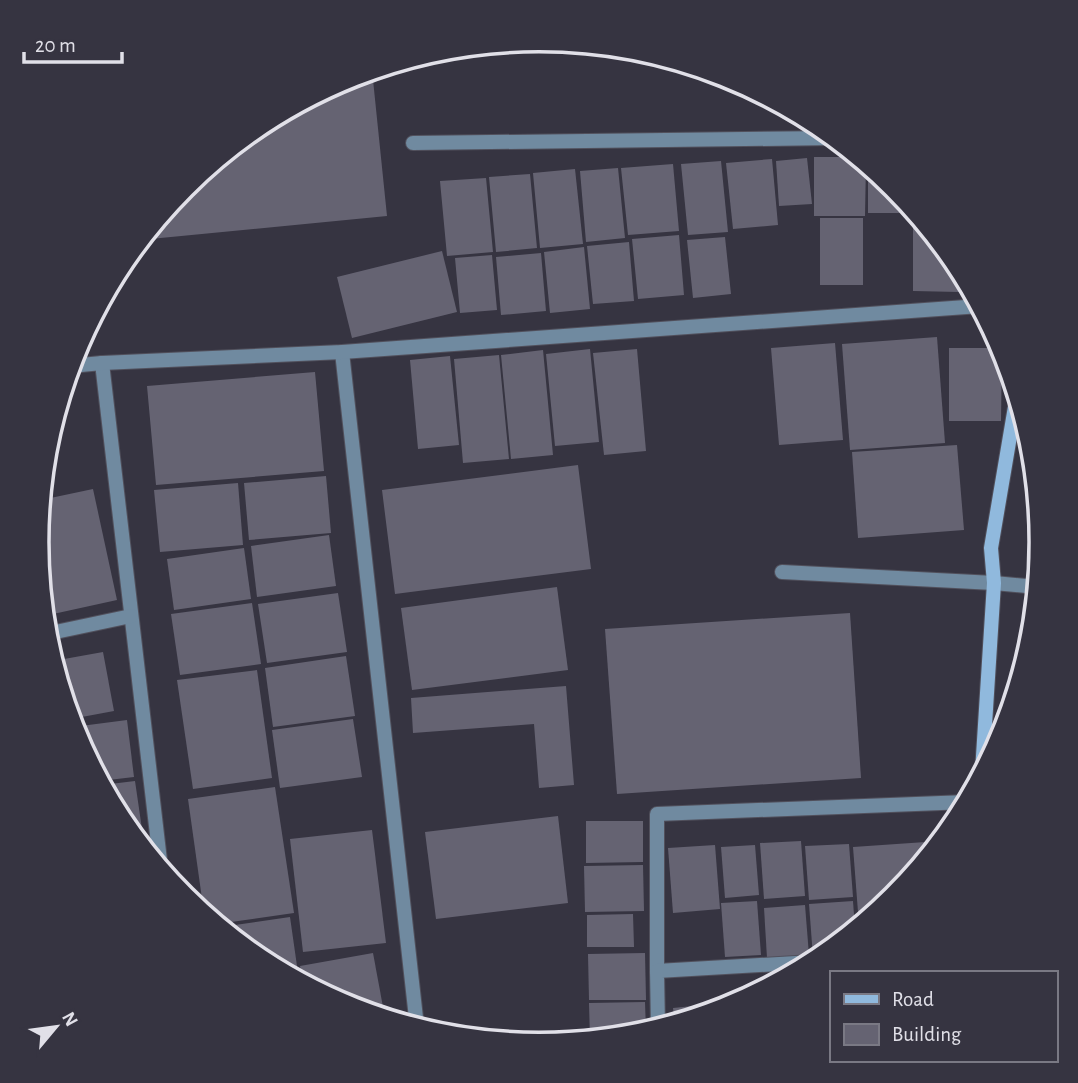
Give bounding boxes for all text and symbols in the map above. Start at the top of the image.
scale bar [24,21,122,65]
text: 20 m [35,35,76,56]
legend [830,971,1057,1062]
text: Road [892,989,934,1010]
north arrow [21,992,91,1062]
text: N [58,1009,81,1030]
text: Building [892,1024,962,1045]

